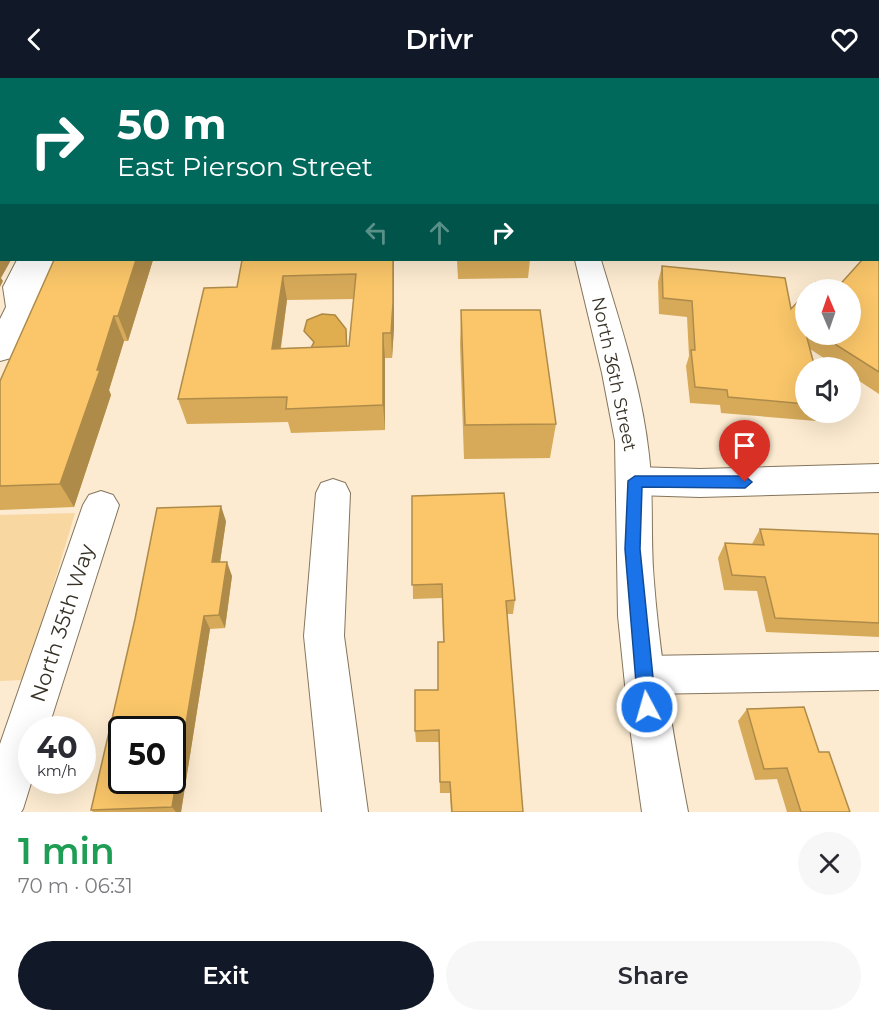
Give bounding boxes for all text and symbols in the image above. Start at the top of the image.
icon: back [18,23,51,56]
text: Drivr [405,23,474,56]
icon: heart [828,23,861,56]
text: 50 m [117,98,226,150]
icon: right [18,102,96,180]
text: East Pierson Street [117,150,373,183]
icon: left [360,216,393,249]
icon: ahead [423,216,456,249]
icon: right [486,216,519,249]
north arrow [795,279,861,345]
map controls [795,279,861,423]
street label: North 36th Street [587,295,641,453]
button: sound [795,357,861,423]
pin [719,420,770,482]
icon: arrive [728,429,761,462]
street label: North 35th Way [25,540,99,705]
position arrow [615,675,679,739]
speed limit sign: 50 [108,716,186,794]
text: 40 [36,729,78,766]
text: km/h [37,761,77,780]
text: 1 min [18,829,115,873]
button: close [798,832,861,895]
text: 70 m · 06:31 [18,874,133,898]
button: Exit [18,941,434,1010]
button: Share [446,941,861,1010]

